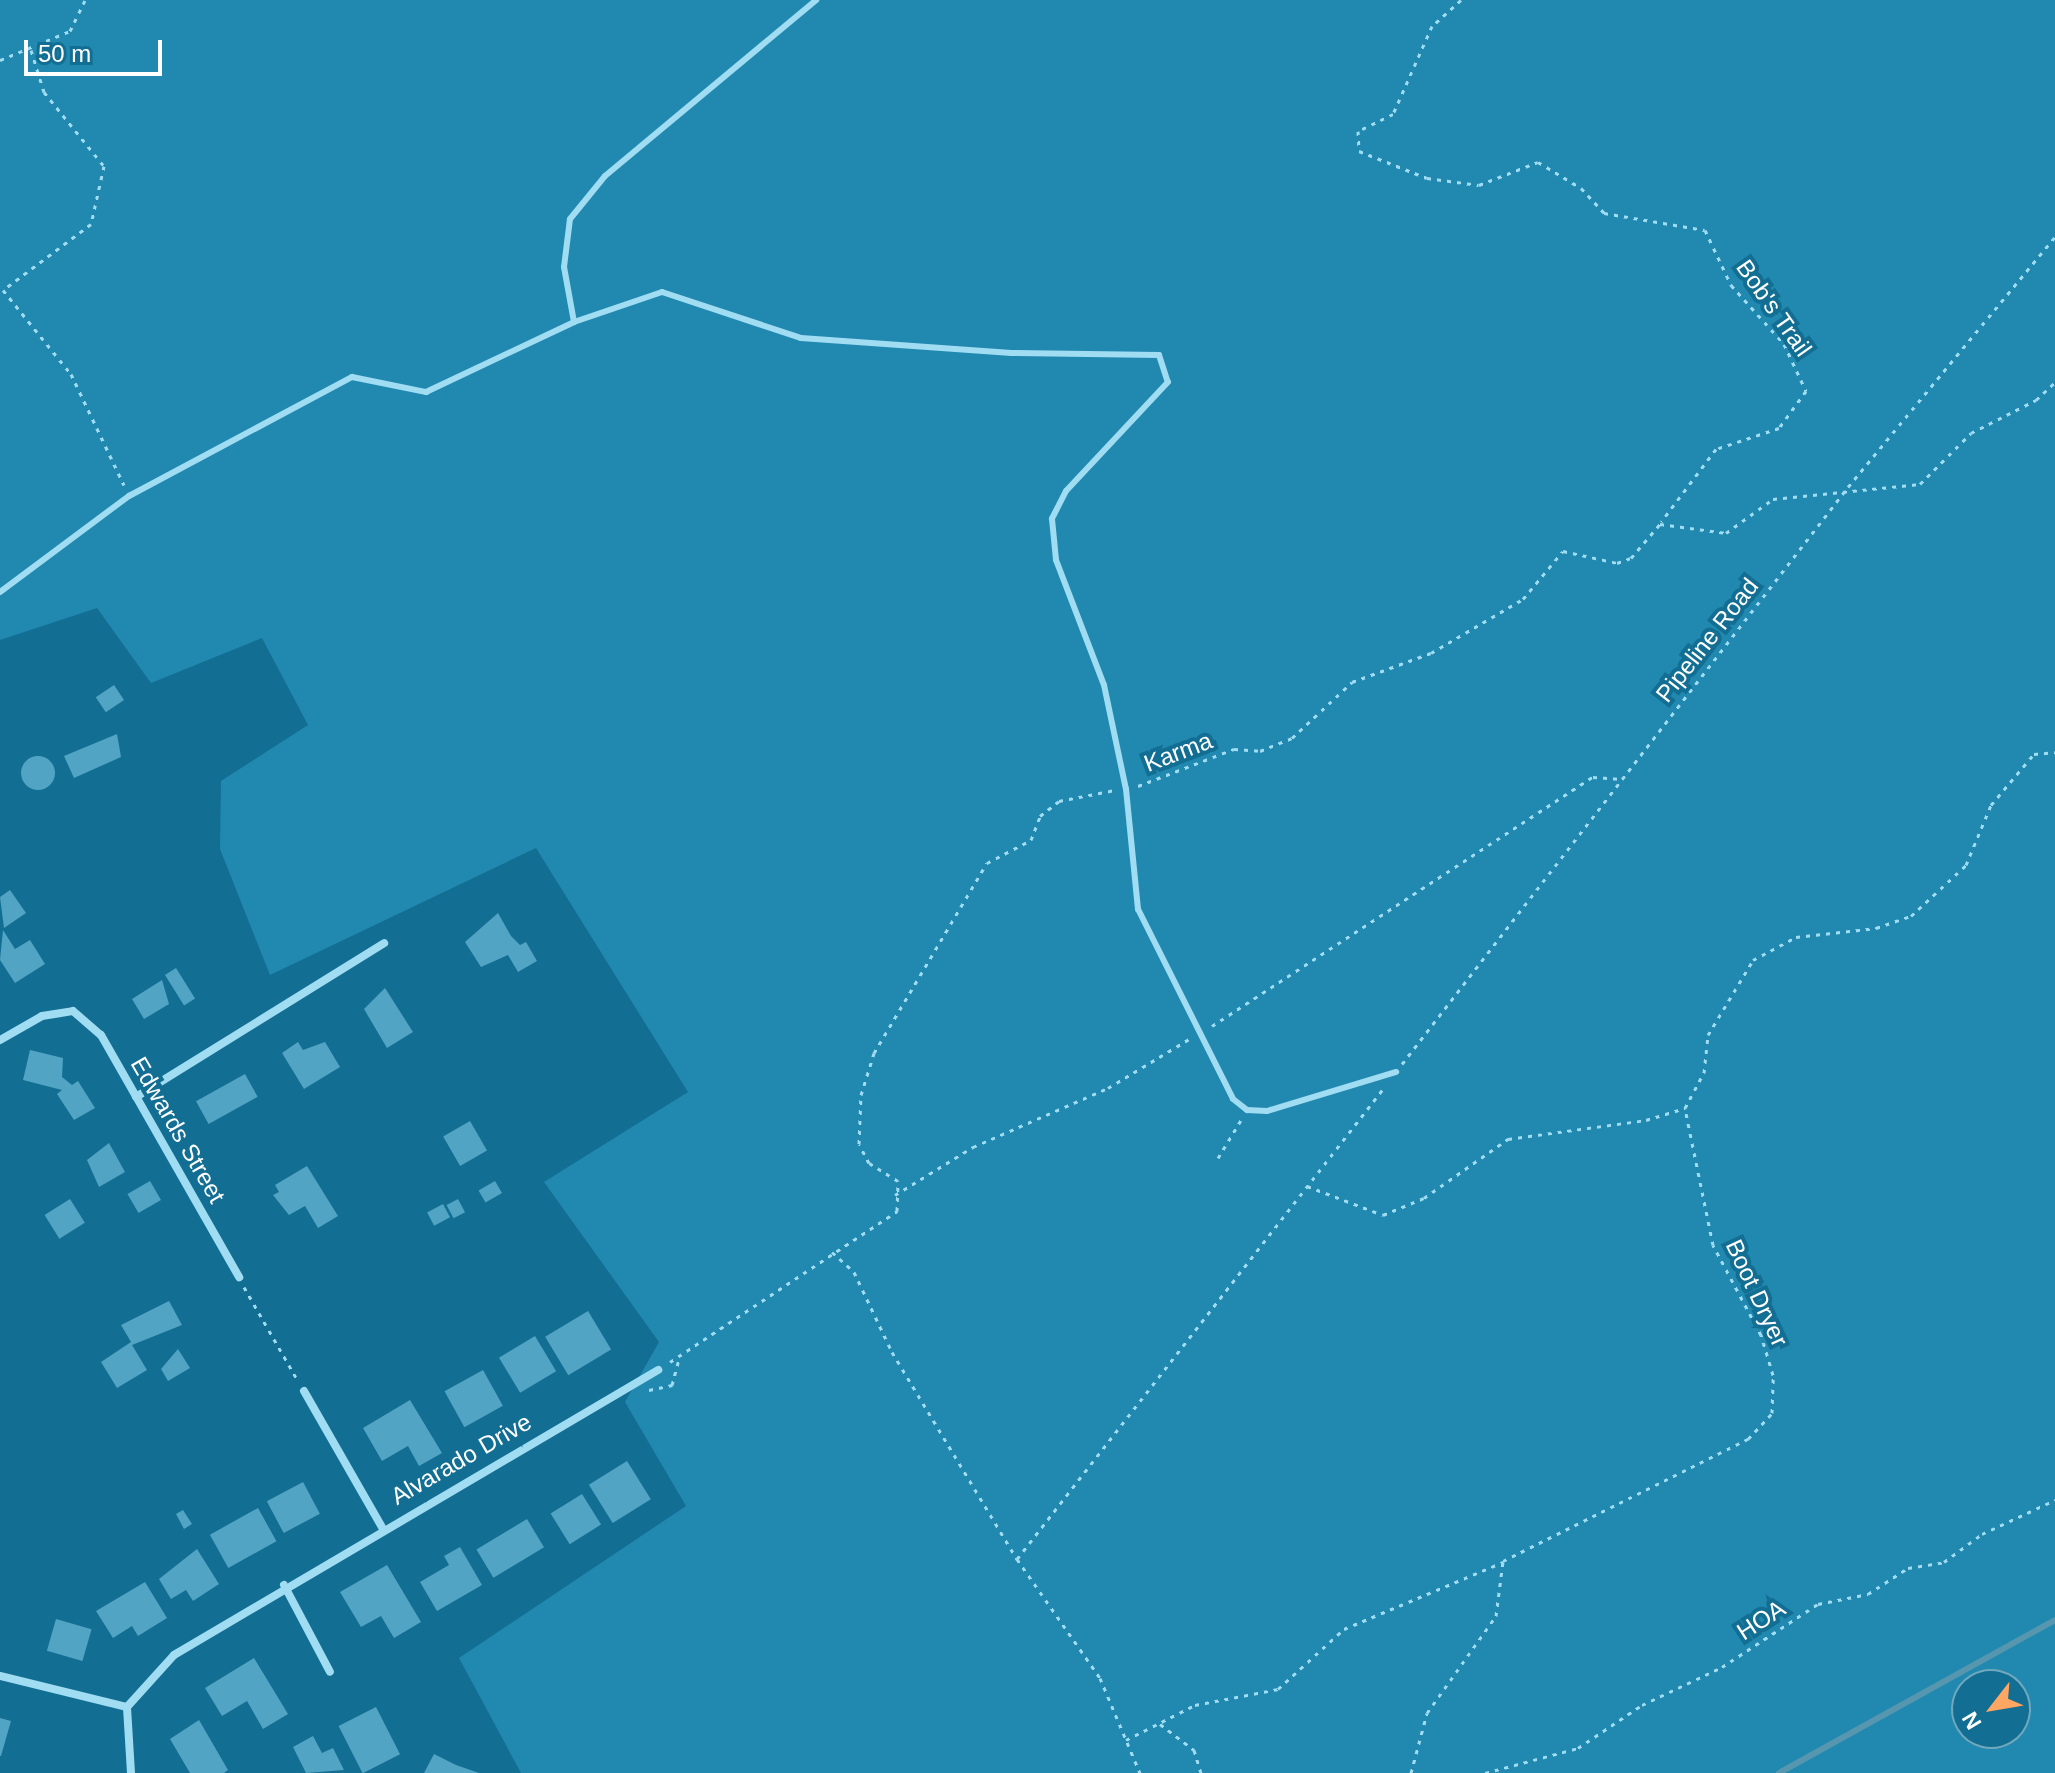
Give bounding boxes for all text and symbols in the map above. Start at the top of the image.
scale bar [28,24,166,74]
text: 50 m [38,40,91,67]
street label: Bob's Trail [1730,254,1818,362]
street label: Pipeline Road [1650,572,1764,708]
street label: Karma [1140,726,1216,778]
street label: Edwards Street [125,1052,231,1208]
street label: Boot Dryer [1720,1235,1794,1351]
street label: Alvarado Drive [386,1407,536,1511]
street label: HOA [1731,1594,1791,1646]
north arrow [1951,1669,2031,1749]
text: N [1957,1707,1987,1734]

